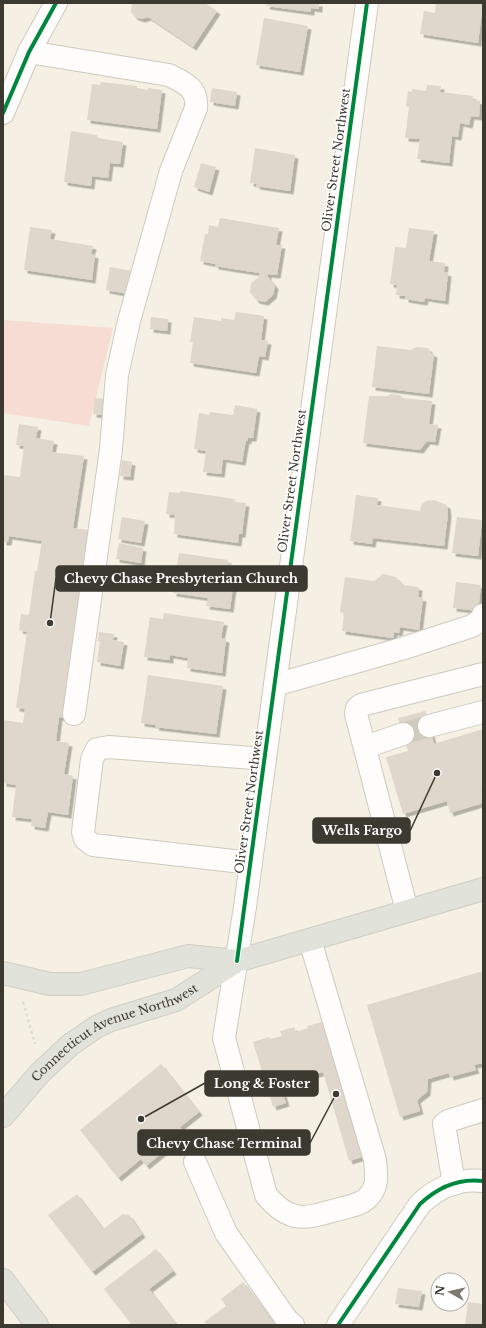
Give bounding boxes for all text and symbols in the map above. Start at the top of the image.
street label: Oliver Street Northwest [318,87,353,233]
street label: Oliver Street Northwest [274,408,309,554]
callout: Chevy Chase Presbyterian Church [56,566,307,591]
text: Chevy Chase Presbyterian Church [64,570,299,587]
street label: Oliver Street Northwest [231,729,266,875]
callout: Wells Fargo [313,818,410,843]
text: Wells Fargo [321,822,403,839]
street label: Connecticut Avenue Northwest [28,980,201,1084]
callout: Long & Foster [205,1071,318,1096]
text: Long & Foster [214,1075,311,1092]
callout: Chevy Chase Terminal [138,1130,310,1155]
text: Chevy Chase Terminal [146,1135,302,1152]
north arrow [430,1272,470,1312]
text: N [432,1284,448,1297]

